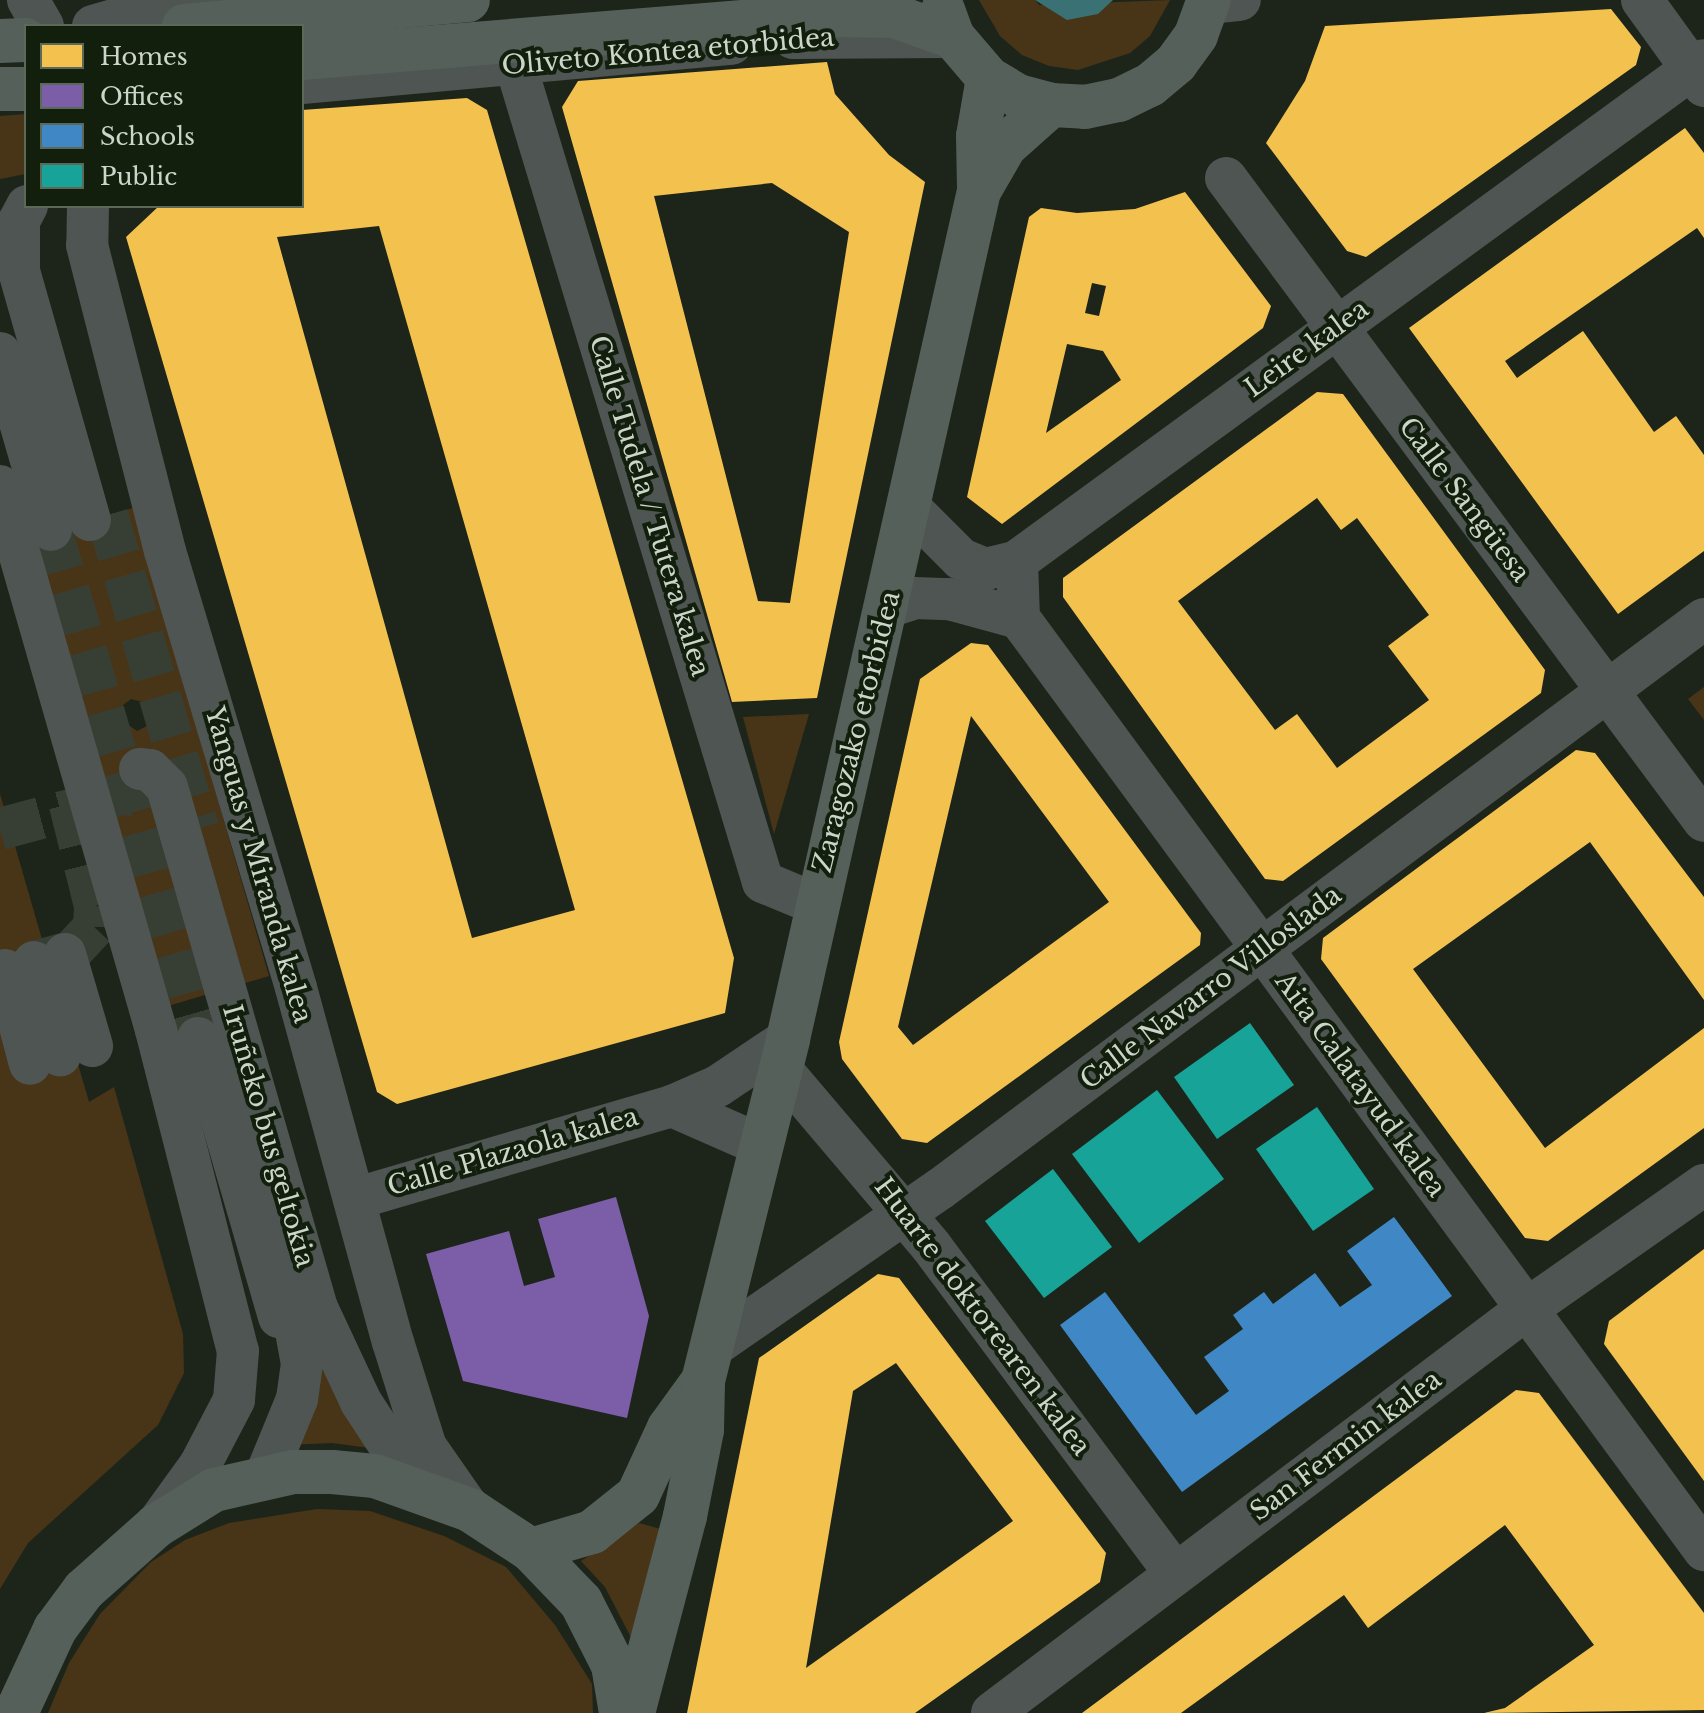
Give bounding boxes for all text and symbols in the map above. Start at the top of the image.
street label: Oliveto Kontea etorbidea [500,22,836,82]
legend [24,24,304,208]
text: Homes [100,42,188,71]
text: Offices [100,82,184,111]
text: Schools [100,122,195,151]
text: Public [100,162,177,191]
street label: Leire kalea [1239,294,1375,404]
street label: Calle Tudela / Tutera kalea [582,331,716,681]
street label: Calle Sangüesa [1392,412,1536,588]
street label: Zaragozako etorbidea [807,588,907,876]
street label: Yanguas y Miranda kalea [198,703,318,1027]
street label: Calle Navarro Villoslada [1074,879,1348,1097]
street label: Aita Calatayud kalea [1268,967,1452,1203]
street label: Iruñeko bus geltokia [216,1001,320,1271]
street label: Calle Plazaola kalea [384,1101,642,1203]
street label: Huarte doktorearen kalea [867,1172,1097,1462]
street label: San Fermin kalea [1245,1364,1447,1528]

